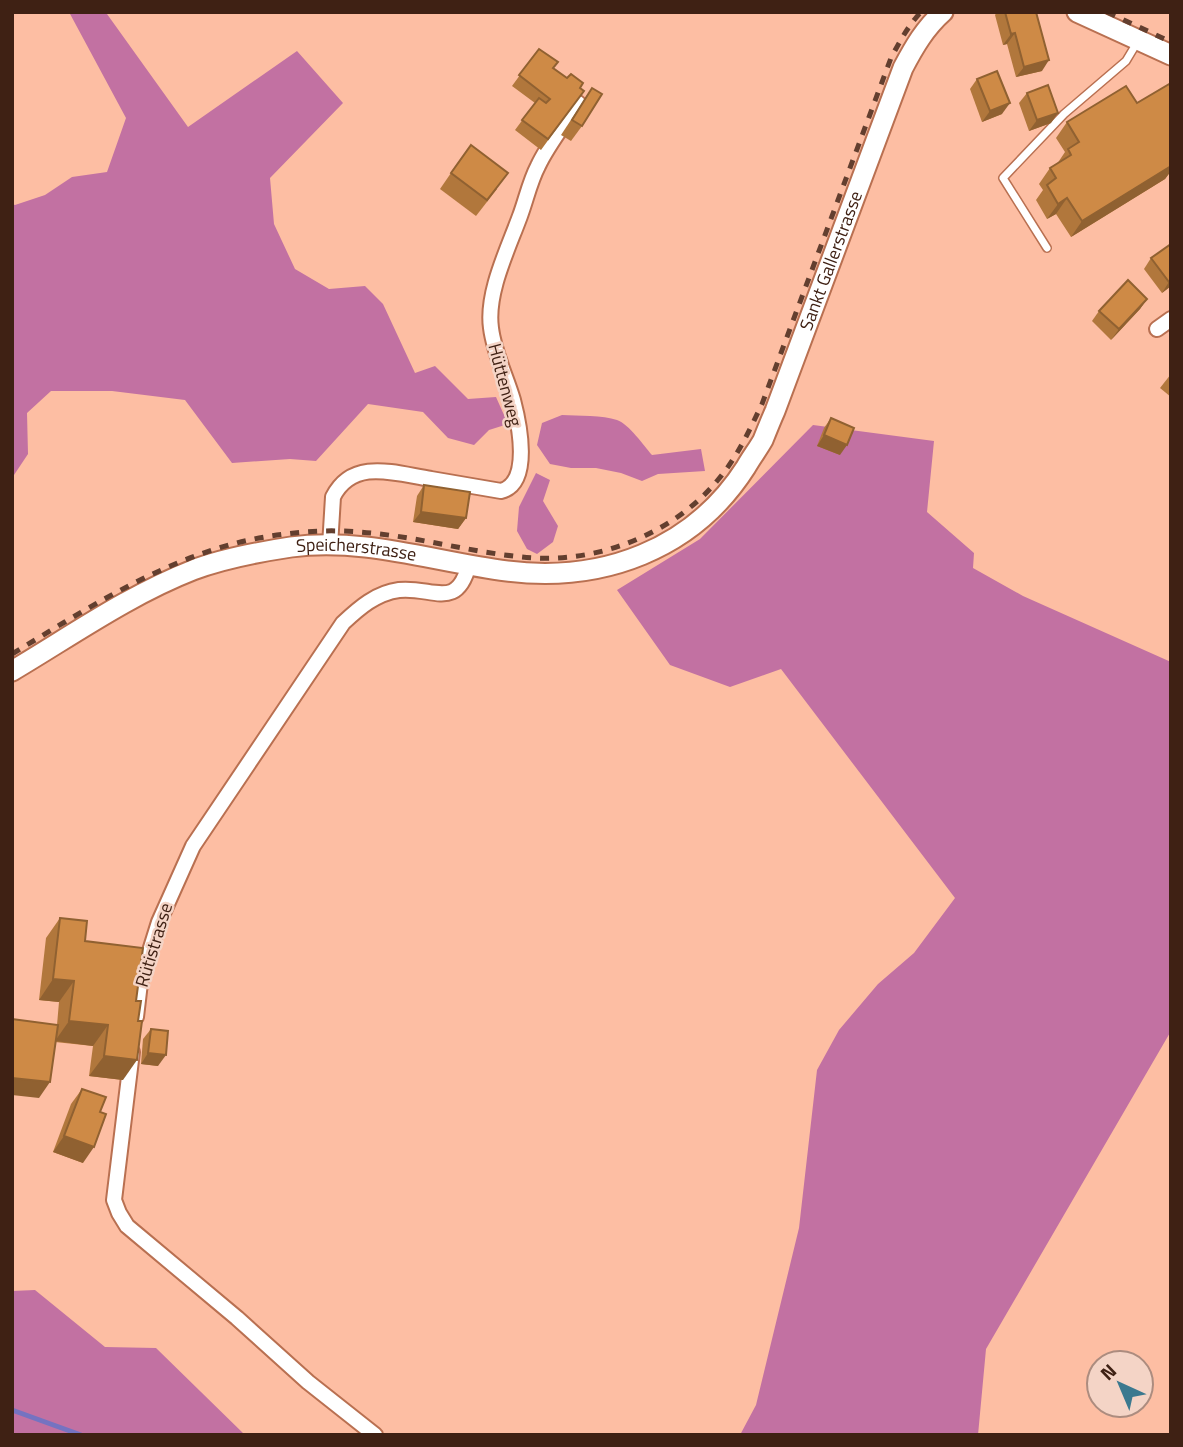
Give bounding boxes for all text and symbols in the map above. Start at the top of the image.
street label: Sankt Gallerstrasse [792,187,869,334]
street label: Hüttenweg [481,340,530,429]
street label: Speicherstrasse [295,531,419,568]
street label: Rütistrasse [128,899,179,990]
north arrow [1085,1349,1155,1419]
text: N [1093,1356,1123,1386]

